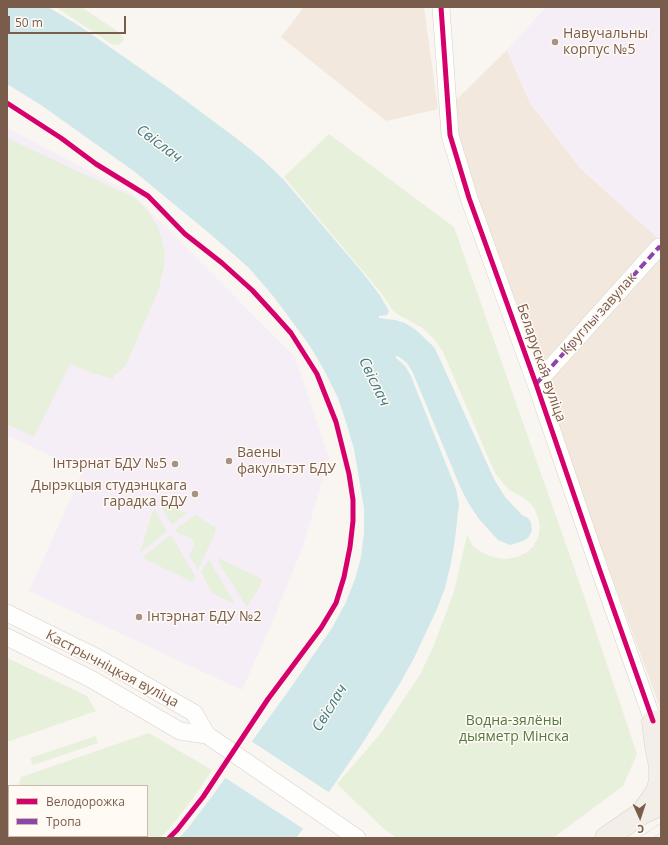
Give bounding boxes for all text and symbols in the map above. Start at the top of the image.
scale bar [10,8,128,34]
text: 50 m [15,14,43,31]
place label: Навучальны корпус №5 [563,26,648,58]
marker: Навучальны корпус №5 [550,37,560,47]
water label: Свіслач [133,121,185,167]
street label: Круглы завулак [558,269,640,359]
street label: Беларуская вуліца [513,302,569,424]
water label: Свіслач [354,355,394,409]
place label: Ваены факультэт БДУ [237,445,336,478]
place label: Інтэрнат БДУ №5 [53,456,167,472]
marker: Ваены факультэт БДУ [224,456,234,466]
marker: Інтэрнат БДУ №5 [170,459,180,469]
place label: Дырэкцыя студэнцкага гарадка БДУ [31,478,187,510]
marker: Дырэкцыя студэнцкага гарадка БДУ [190,489,200,499]
place label: Інтэрнат БДУ №2 [147,609,261,625]
marker: Інтэрнат БДУ №2 [134,612,144,622]
street label: Кастрычніцкая вуліца [43,627,181,711]
water label: Свіслач [308,681,352,735]
park label: Водна-зялёны дыяметр Мінска [459,713,569,746]
legend [8,785,148,837]
text: Велодорожка [46,793,125,810]
north arrow [620,797,660,837]
text: Тропа [46,813,81,830]
text: С [637,822,645,837]

